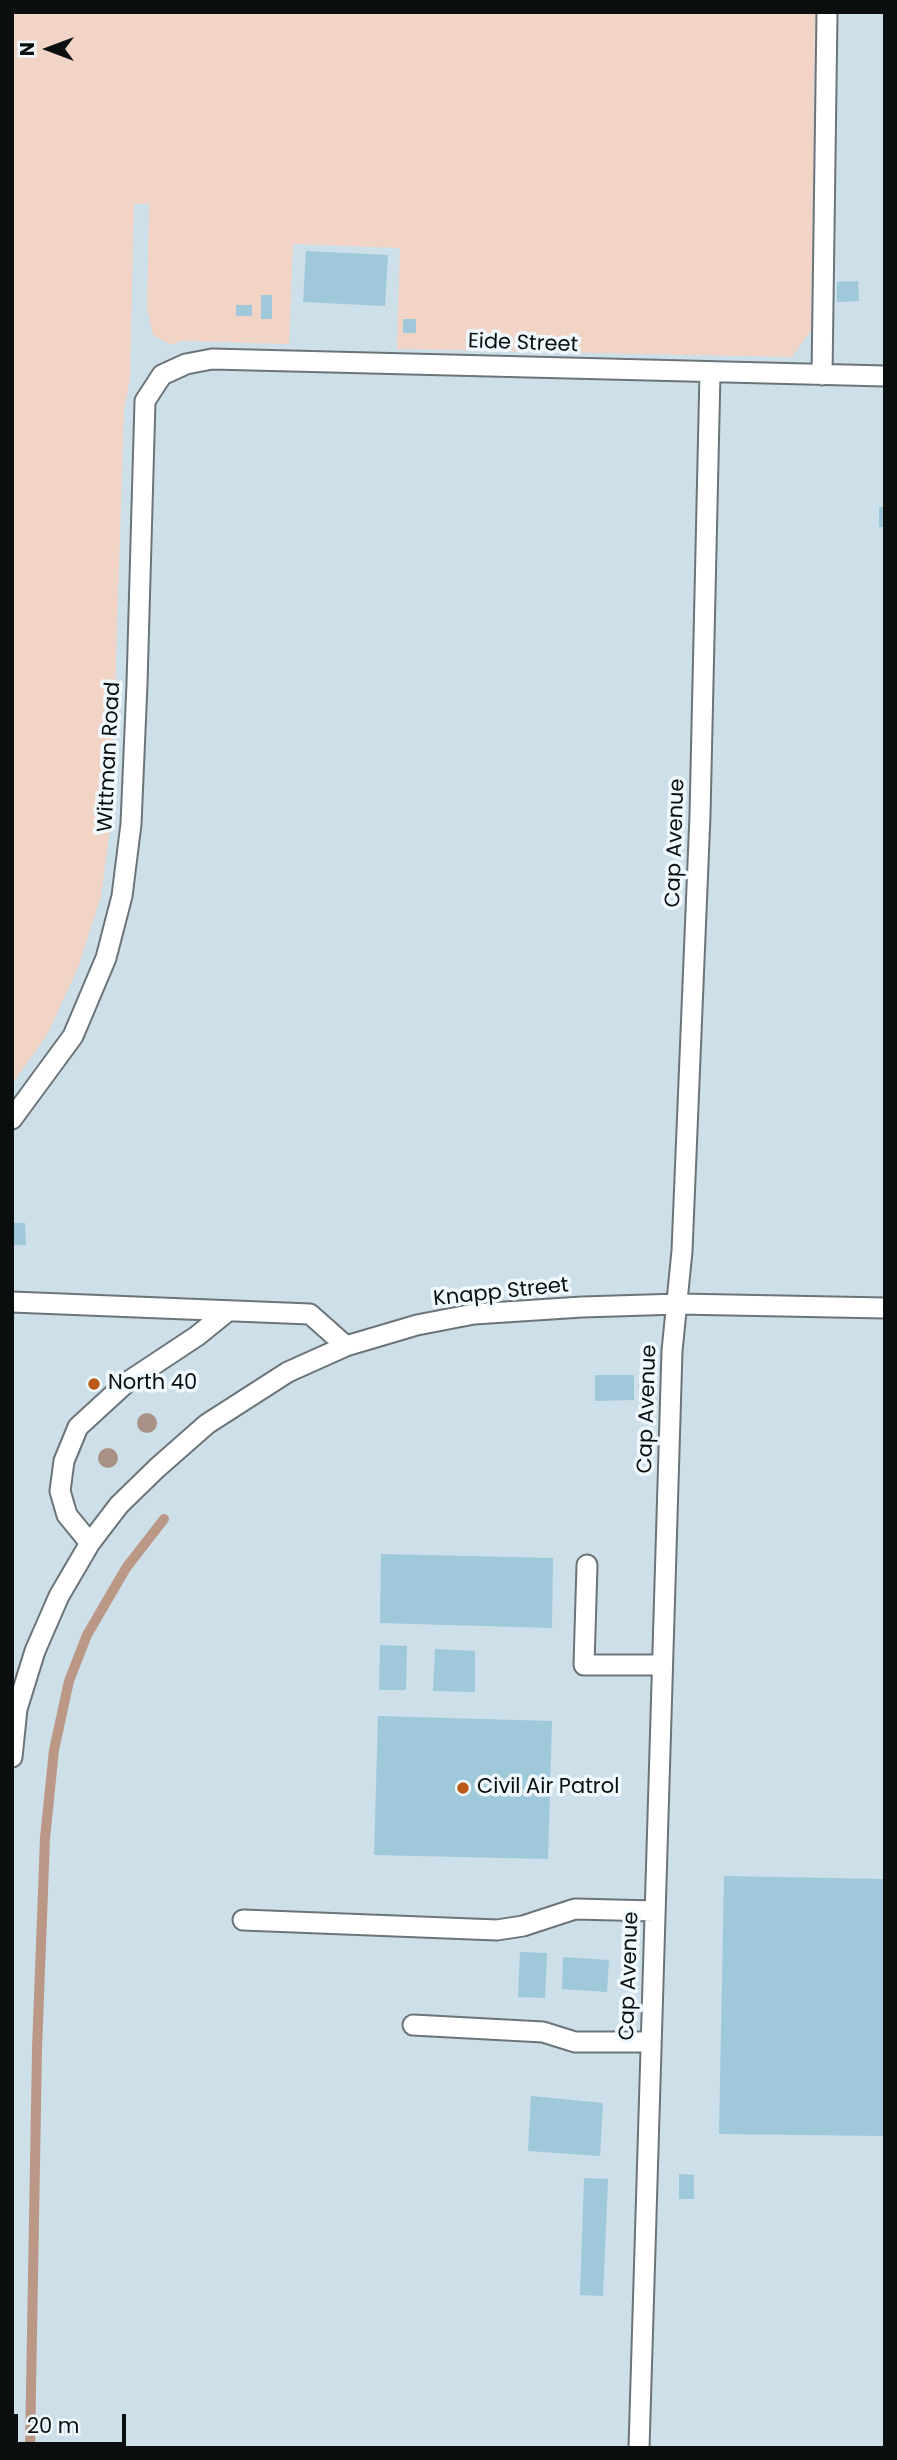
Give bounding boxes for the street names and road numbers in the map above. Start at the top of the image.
street label: Eide Street [467,329,579,359]
street label: Wittman Road [93,681,127,833]
street label: Cap Avenue [661,778,691,908]
street label: Knapp Street [432,1273,570,1313]
street label: Cap Avenue [633,1344,663,1474]
street label: Cap Avenue [615,1911,645,2041]

